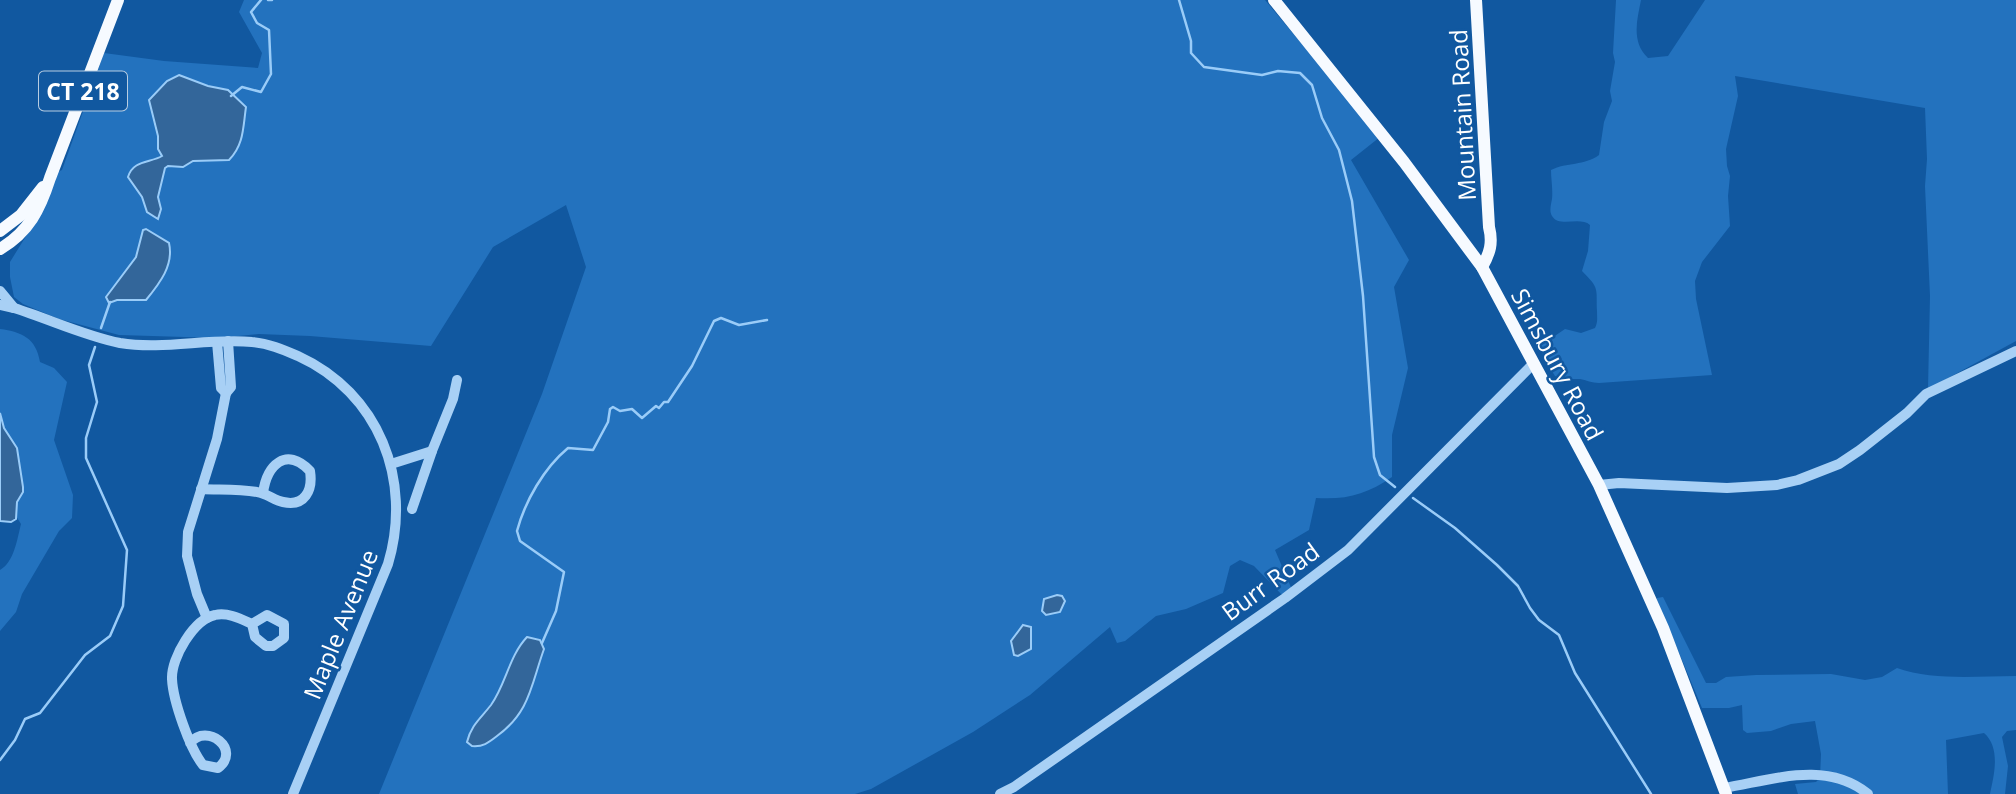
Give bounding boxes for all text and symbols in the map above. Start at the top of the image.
street label: Mountain Road [1441,28,1483,202]
road number: CT 218 [39,72,127,110]
street label: Simsbury Road [1504,282,1612,446]
street label: Burr Road [1214,534,1326,628]
street label: Maple Avenue [295,544,385,704]

